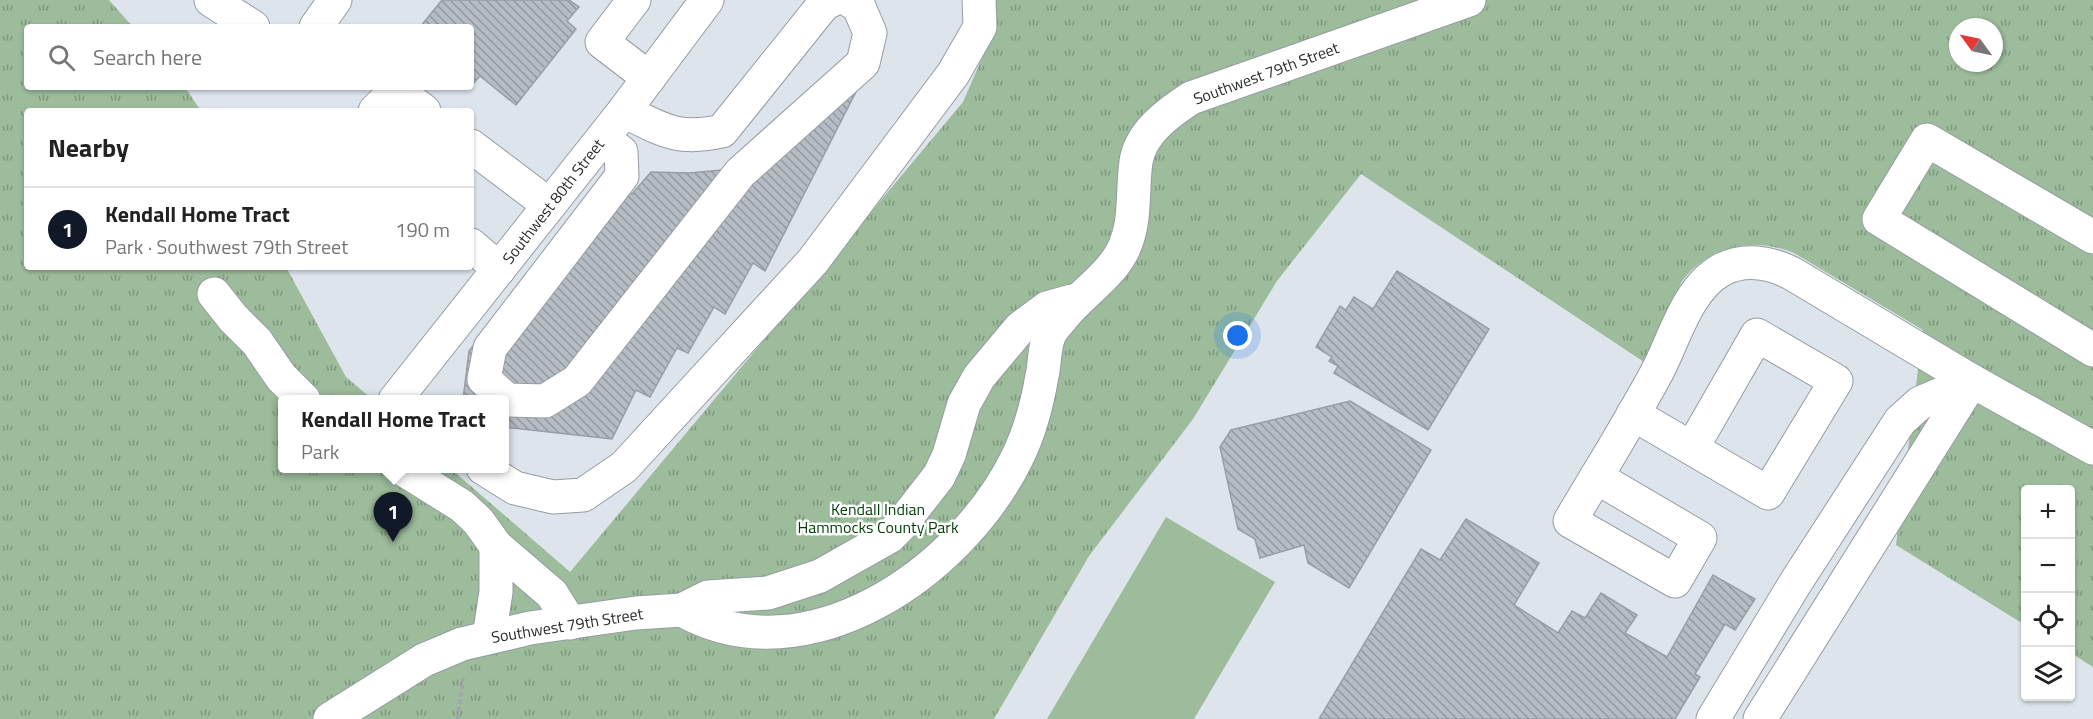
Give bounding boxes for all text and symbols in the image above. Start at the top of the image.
north arrow [1949,18,2003,72]
search box [24,24,474,90]
street label: Southwest 79th Street [1190,35,1343,111]
text: Search here [93,40,202,74]
icon: search [45,41,78,74]
text: Nearby [48,128,129,167]
street label: Southwest 80th Street [496,133,610,269]
text: Kendall Home Tract [105,197,290,231]
text: 1 [62,214,73,245]
text: 190 m [395,214,450,245]
text: Park · Southwest 79th Street [105,231,348,262]
your location [1223,321,1252,350]
popup [278,395,509,473]
text: Kendall Home Tract [301,402,486,436]
text: Park [301,436,339,467]
map controls [2021,485,2075,701]
button: + [2021,485,2075,539]
pin: 1 [374,492,412,542]
park label: Kendall Indian Hammocks County Park [797,497,959,539]
button: − [2021,539,2075,593]
button: locate [2021,593,2075,647]
street label: Southwest 79th Street [489,601,645,649]
button: layers [2021,647,2075,701]

